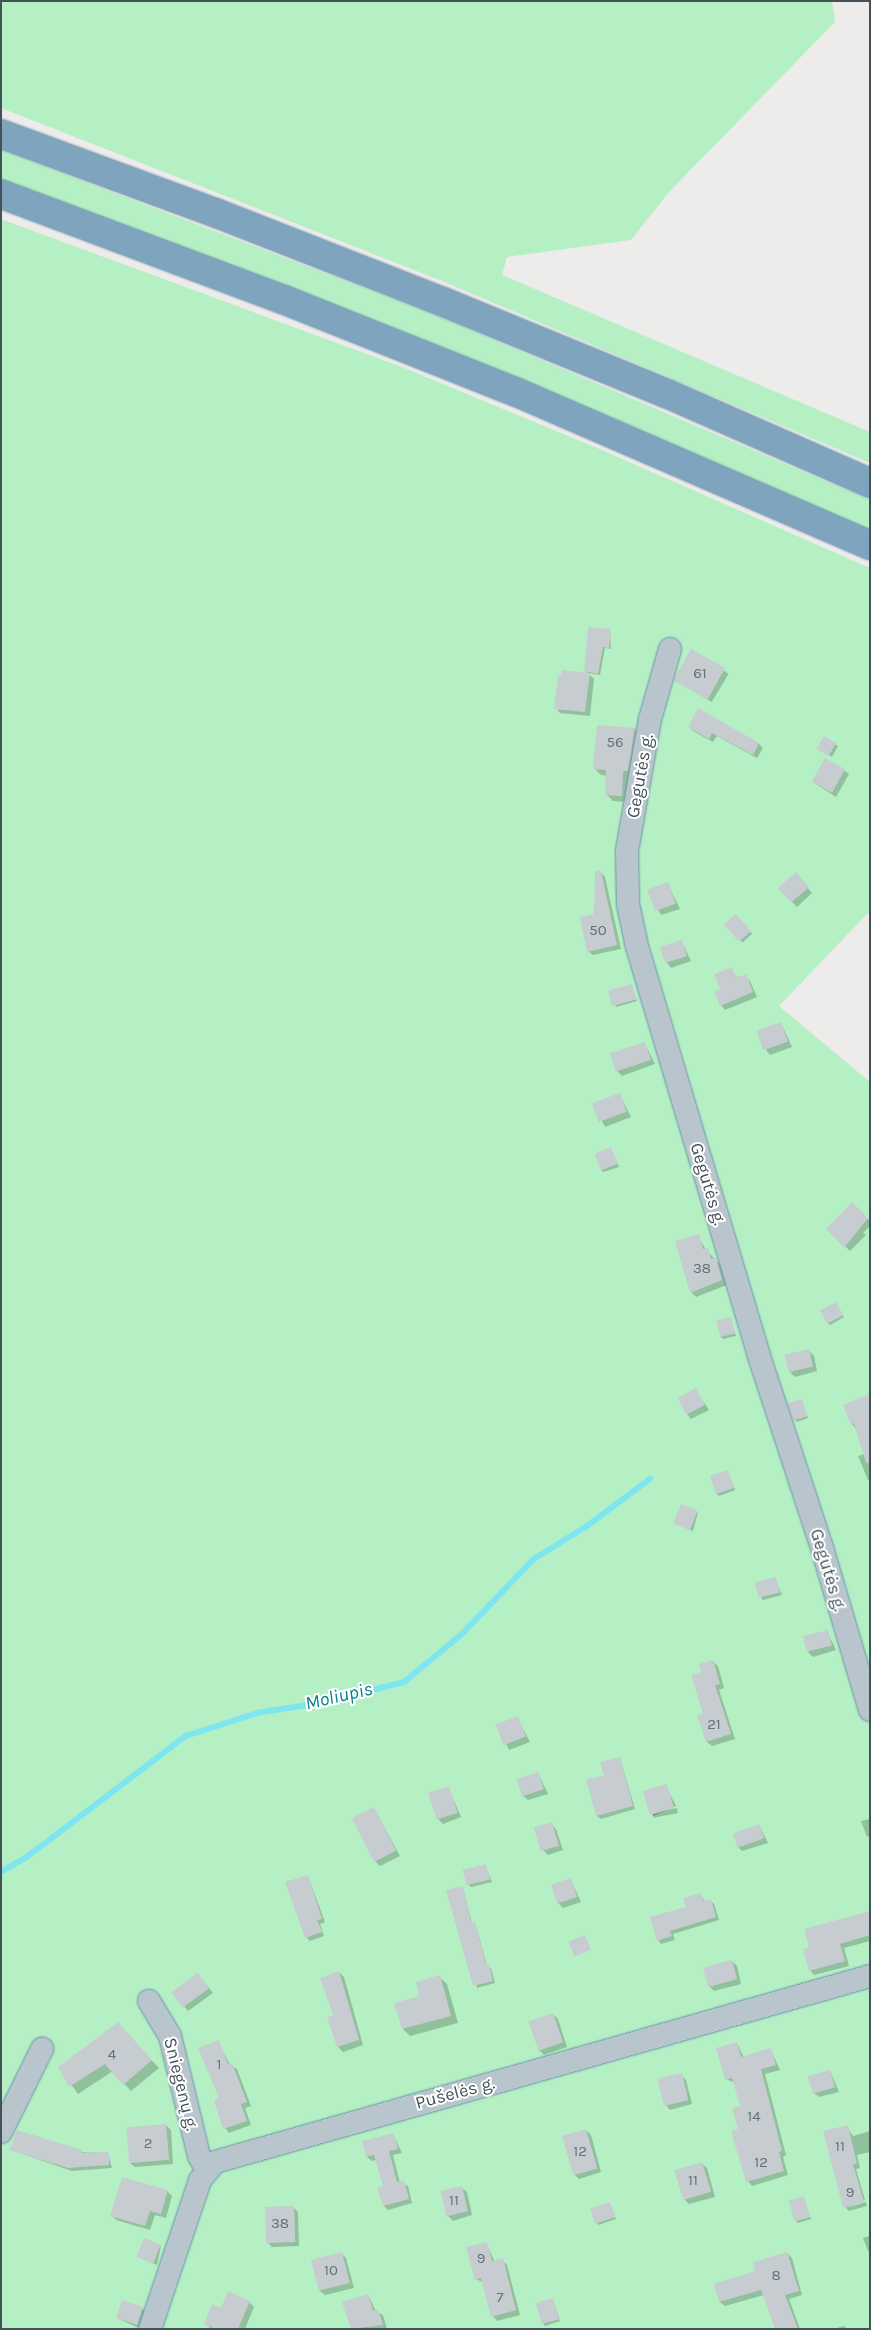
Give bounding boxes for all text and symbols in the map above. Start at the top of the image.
house number: 61 [693,665,707,683]
street label: Gegutės g. [622,732,658,820]
house number: 56 [606,734,624,752]
house number: 50 [589,922,607,940]
street label: Gegutės g. [685,1140,731,1228]
house number: 38 [693,1260,711,1278]
street label: Gegutės g. [805,1526,851,1614]
water label: Moliupis [303,1678,375,1716]
house number: 21 [707,1716,721,1734]
street label: Sniegenų g. [159,2035,203,2133]
house number: 4 [108,2046,116,2064]
house number: 1 [217,2056,221,2074]
street label: Pušelės g. [413,2072,497,2114]
house number: 14 [747,2108,761,2126]
house number: 2 [144,2135,152,2153]
house number: 11 [835,2138,845,2156]
house number: 12 [573,2143,587,2161]
house number: 12 [754,2154,768,2172]
house number: 11 [688,2172,698,2190]
house number: 9 [846,2184,854,2202]
house number: 11 [449,2192,459,2210]
house number: 38 [271,2215,289,2233]
house number: 9 [477,2250,485,2268]
house number: 10 [324,2262,338,2280]
house number: 8 [771,2267,781,2285]
house number: 7 [496,2289,504,2307]

